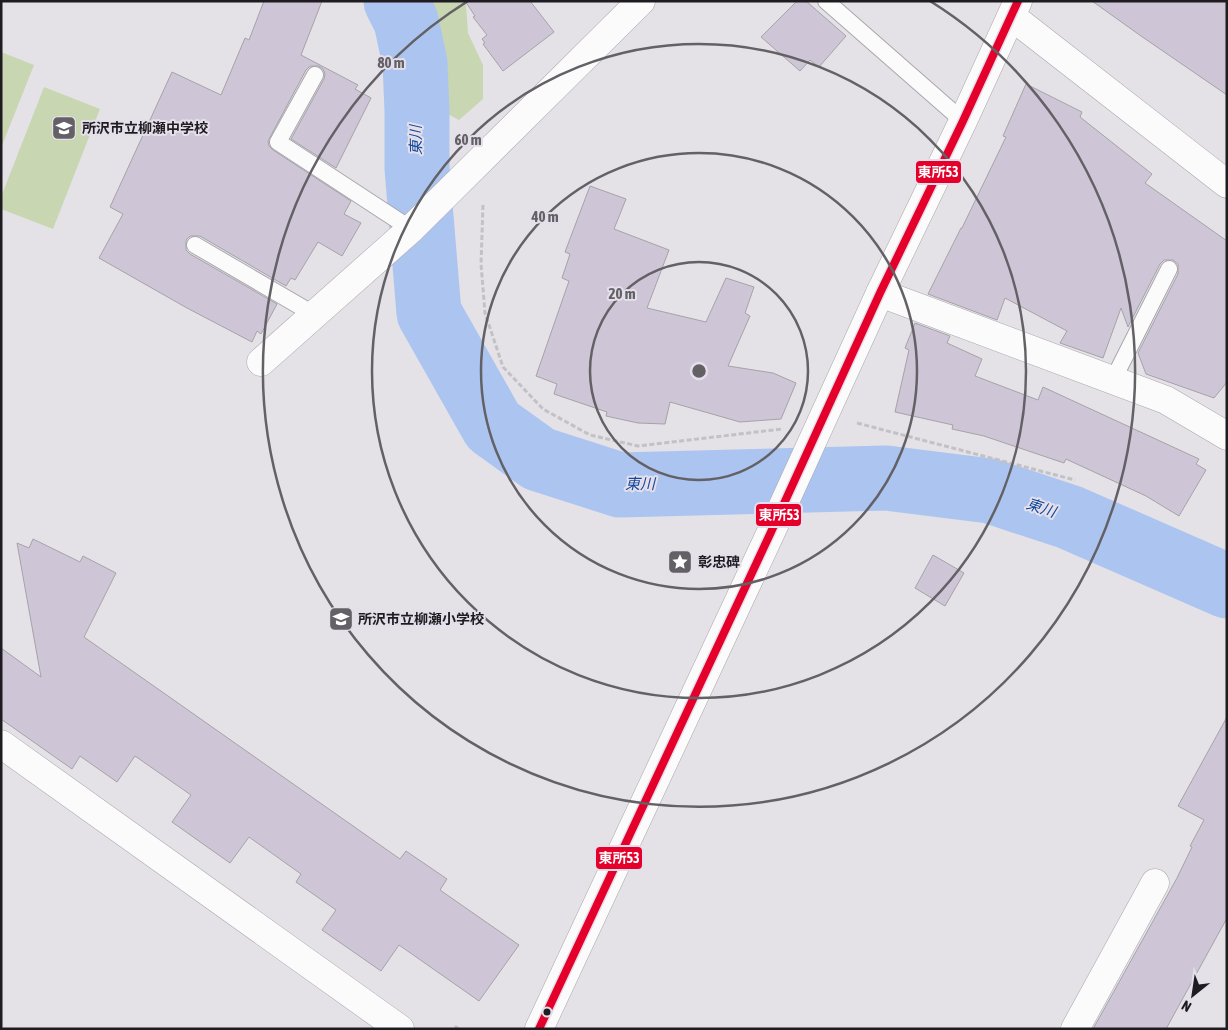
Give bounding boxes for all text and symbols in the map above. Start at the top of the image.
text: 80 m [378,54,405,71]
school or university icon: 所沢市立柳瀬中学校 [51,115,77,141]
place label: 所沢市立柳瀬中学校 [82,120,208,136]
water label: 東川 [407,123,424,155]
text: 60 m [455,131,482,148]
line badge: 東所53 [915,160,962,184]
text: 東所53 [917,164,959,180]
text: 40 m [531,208,559,225]
text: 20 m [609,285,636,302]
centre of rings [690,362,708,380]
water label: 東川 [625,475,657,492]
water label: 東川 [1024,495,1060,521]
line badge: 東所53 [755,503,802,527]
text: 東所53 [758,507,800,523]
place icon: 彰忠碑 [667,549,693,575]
place label: 彰忠碑 [698,554,740,570]
school or university icon: 所沢市立柳瀬小学校 [328,606,354,632]
place label: 所沢市立柳瀬小学校 [358,611,484,627]
line badge: 東所53 [595,846,643,870]
text: 東所53 [598,850,640,866]
north arrow [1168,970,1218,1020]
text: N [1179,997,1194,1015]
unlabelled marker [542,1007,552,1017]

